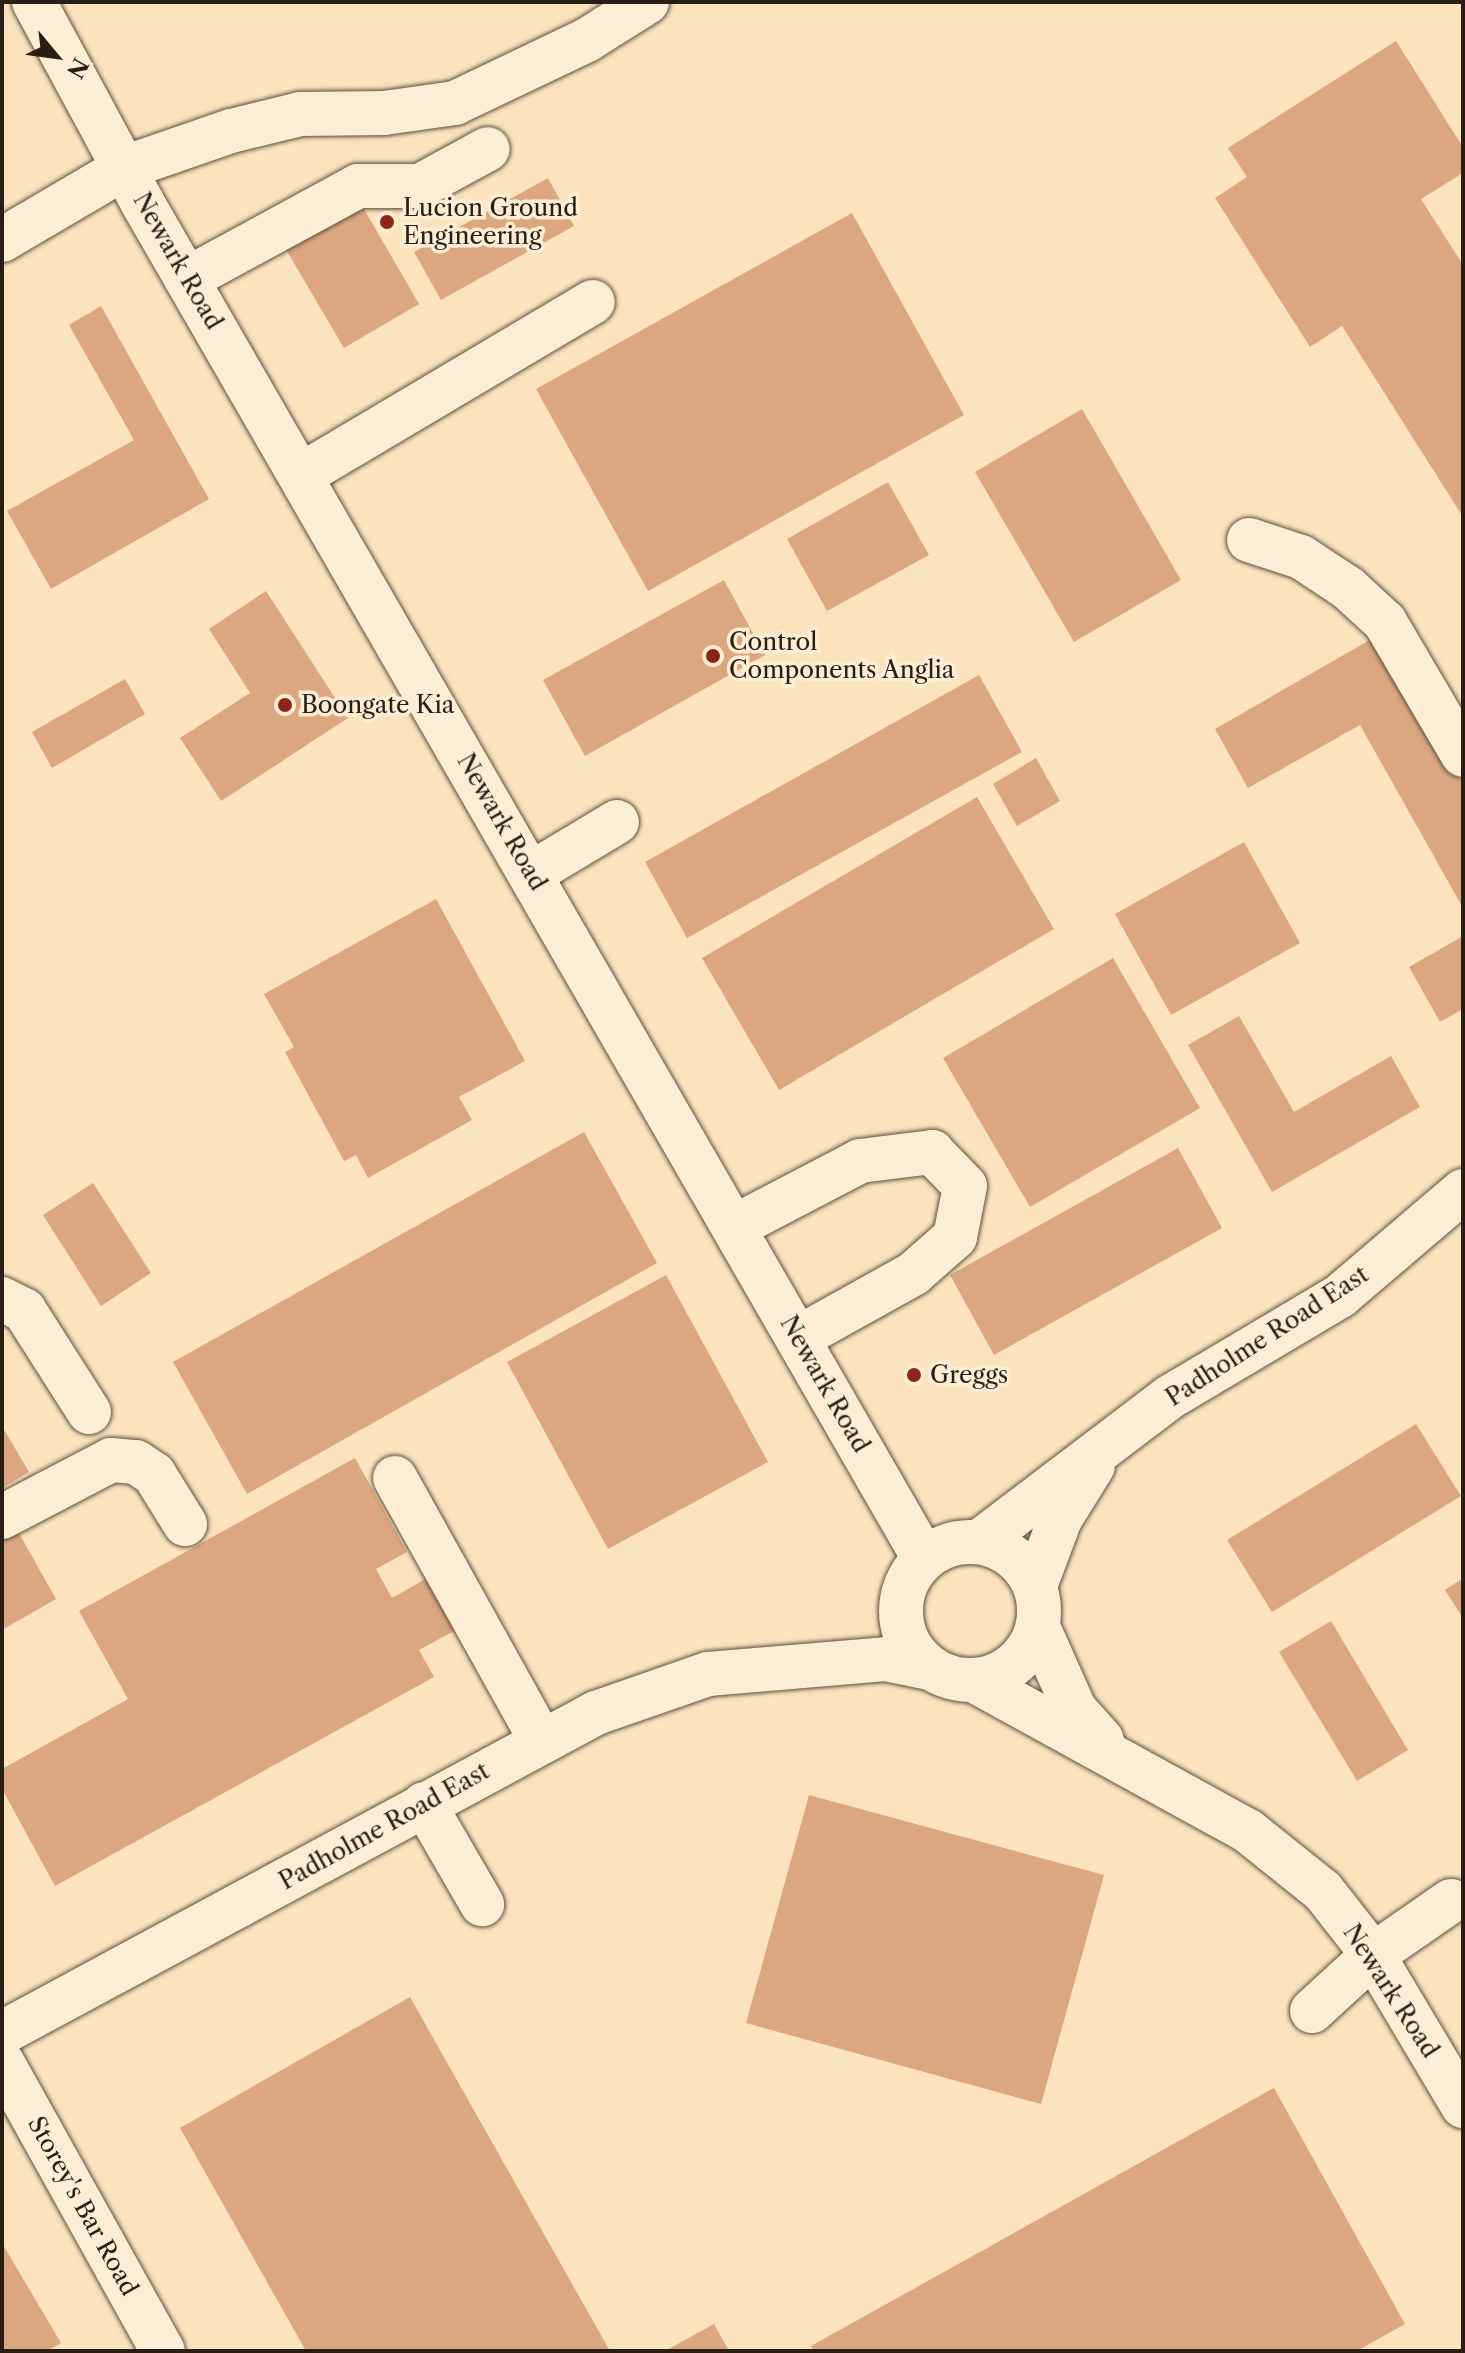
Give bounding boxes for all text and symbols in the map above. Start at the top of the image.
north arrow [16,16,96,96]
text: N [61,53,94,83]
street label: Newark Road [127,187,229,335]
place label: Lucion Ground Engineering [403,194,578,250]
marker: Lucion Ground Engineering [378,213,396,231]
place label: Control Components Anglia [729,628,955,684]
marker: Control Components Anglia [704,647,722,665]
place label: Boongate Kia [301,691,454,719]
marker: Boongate Kia [276,696,294,714]
street label: Newark Road [451,748,553,896]
street label: Padholme Road East [1160,1260,1374,1412]
street label: Newark Road [774,1310,876,1458]
place label: Greggs [930,1361,1008,1389]
marker: Greggs [905,1366,923,1384]
street label: Padholme Road East [274,1756,494,1896]
street label: Newark Road [1337,1919,1445,2063]
street label: Storey's Bar Road [22,2111,144,2301]

